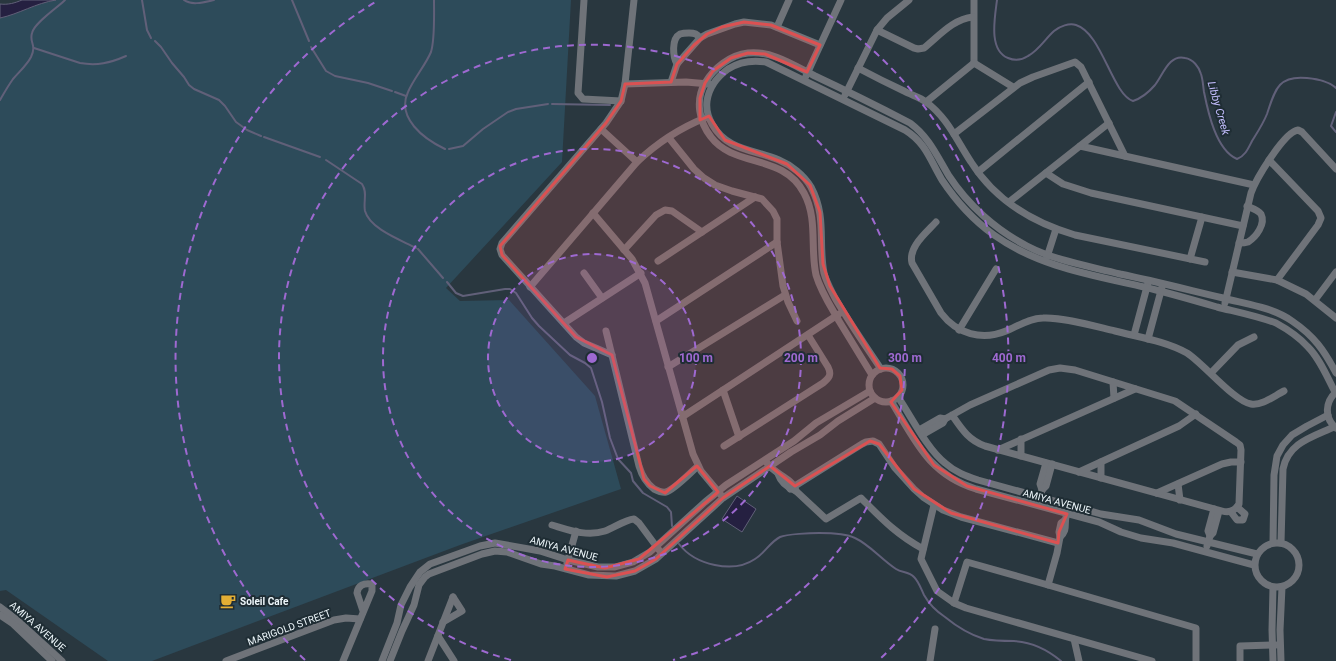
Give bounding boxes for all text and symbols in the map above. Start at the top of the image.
water label: Libby Creek [1205,80,1233,137]
centre of rings [585,351,599,365]
text: 100 m [679,351,713,365]
text: 200 m [784,351,818,365]
text: 300 m [888,351,922,365]
text: 400 m [992,351,1026,365]
street label: AMIYA AVENUE [1022,487,1092,516]
street label: AMIYA AVENUE [529,534,599,563]
cafe icon: Soleil Cafe [219,592,237,610]
place label: Soleil Cafe [240,596,289,607]
street label: AMIYA AVENUE [8,599,68,654]
street label: MARIGOLD STREET [246,607,332,648]

